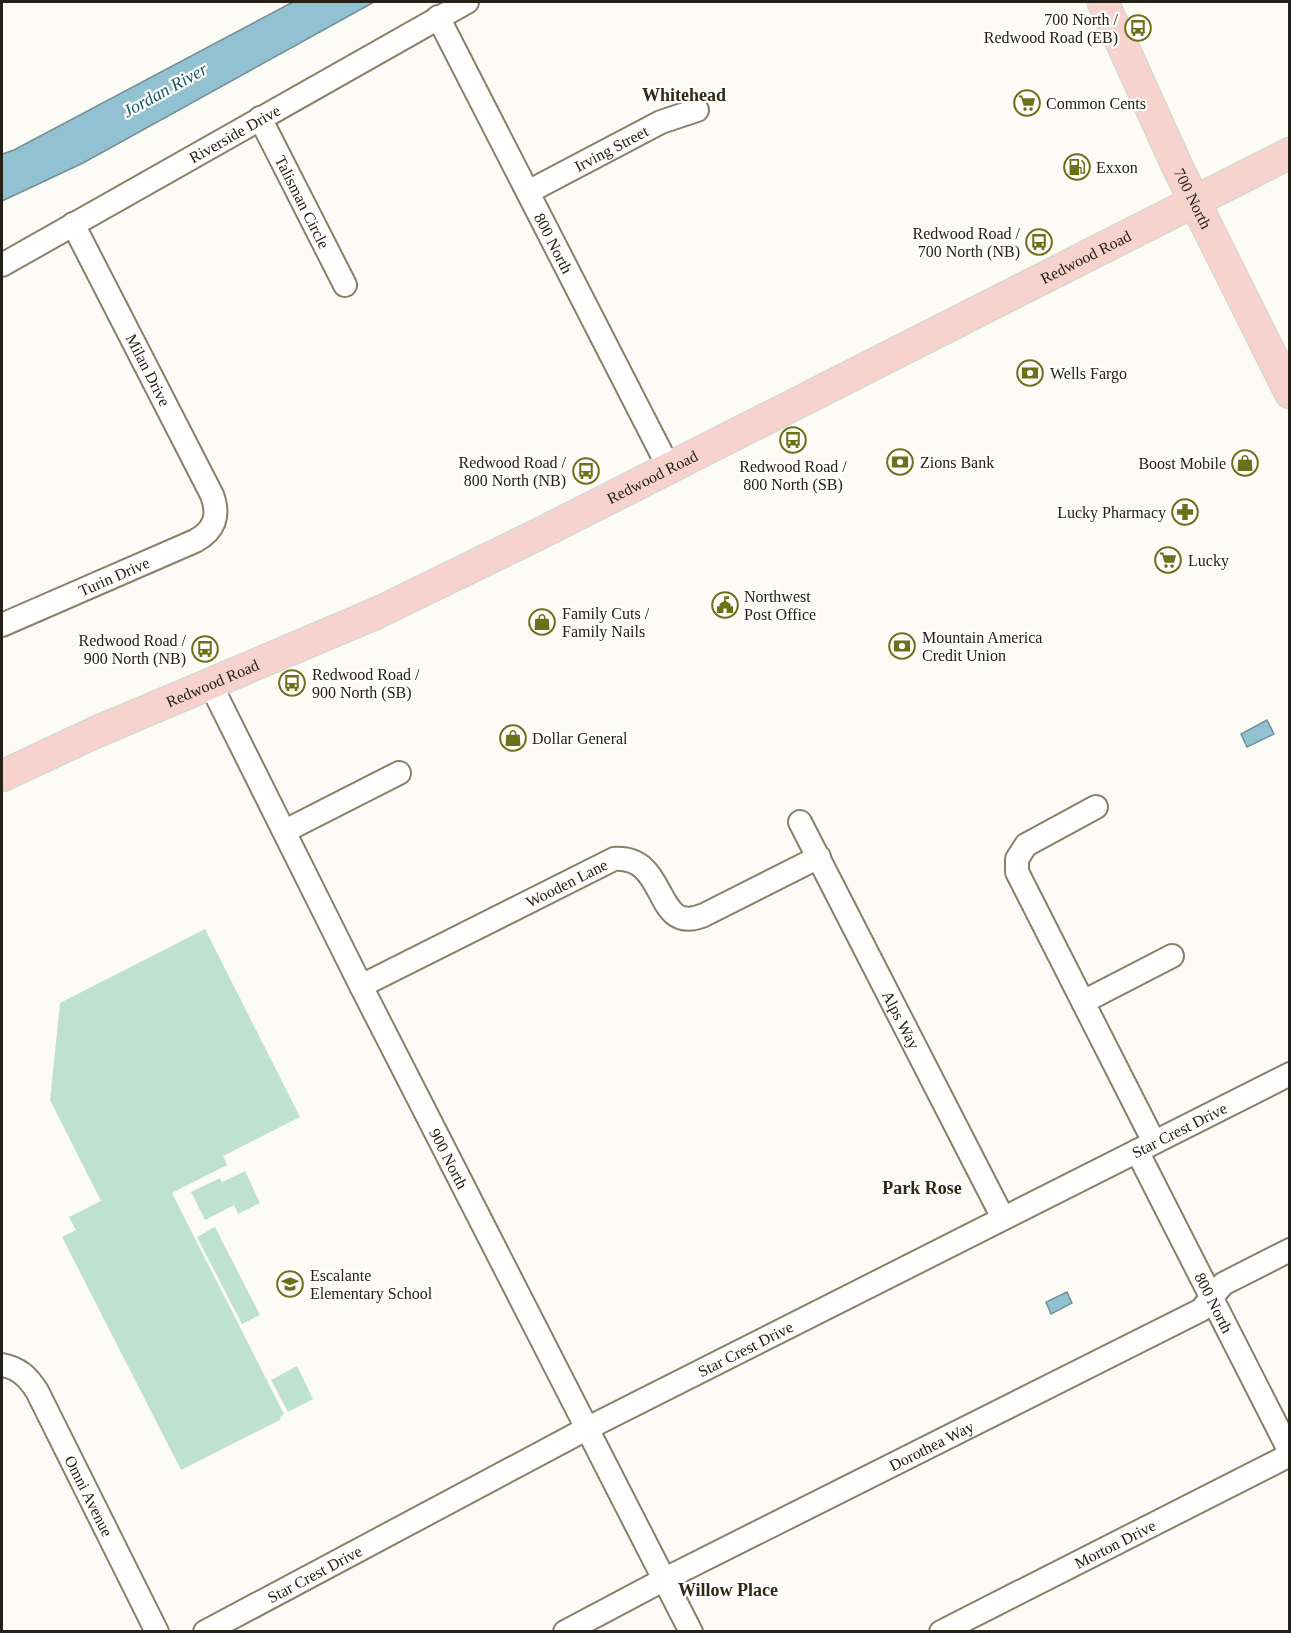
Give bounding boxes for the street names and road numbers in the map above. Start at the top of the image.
street label: Riverside Drive [186,101,283,166]
street label: Irving Street [572,122,651,174]
street label: Talisman Circle [272,153,333,251]
street label: 700 North [1171,165,1215,231]
street label: 800 North [531,210,576,276]
street label: Redwood Road [1037,227,1134,287]
street label: Milan Drive [123,331,173,409]
street label: Redwood Road [604,447,700,507]
street label: Turin Drive [76,553,152,599]
street label: Redwood Road [163,656,261,710]
street label: Wooden Lane [523,855,610,910]
street label: Alps Way [879,988,923,1052]
street label: Star Crest Drive [1129,1099,1229,1161]
street label: 900 North [427,1125,471,1191]
street label: 800 North [1192,1270,1236,1336]
street label: Star Crest Drive [695,1318,795,1380]
street label: Dorothea Way [886,1417,977,1474]
street label: Omni Avenue [62,1452,116,1539]
street label: Morton Drive [1072,1516,1158,1571]
street label: Star Crest Drive [265,1542,364,1606]

